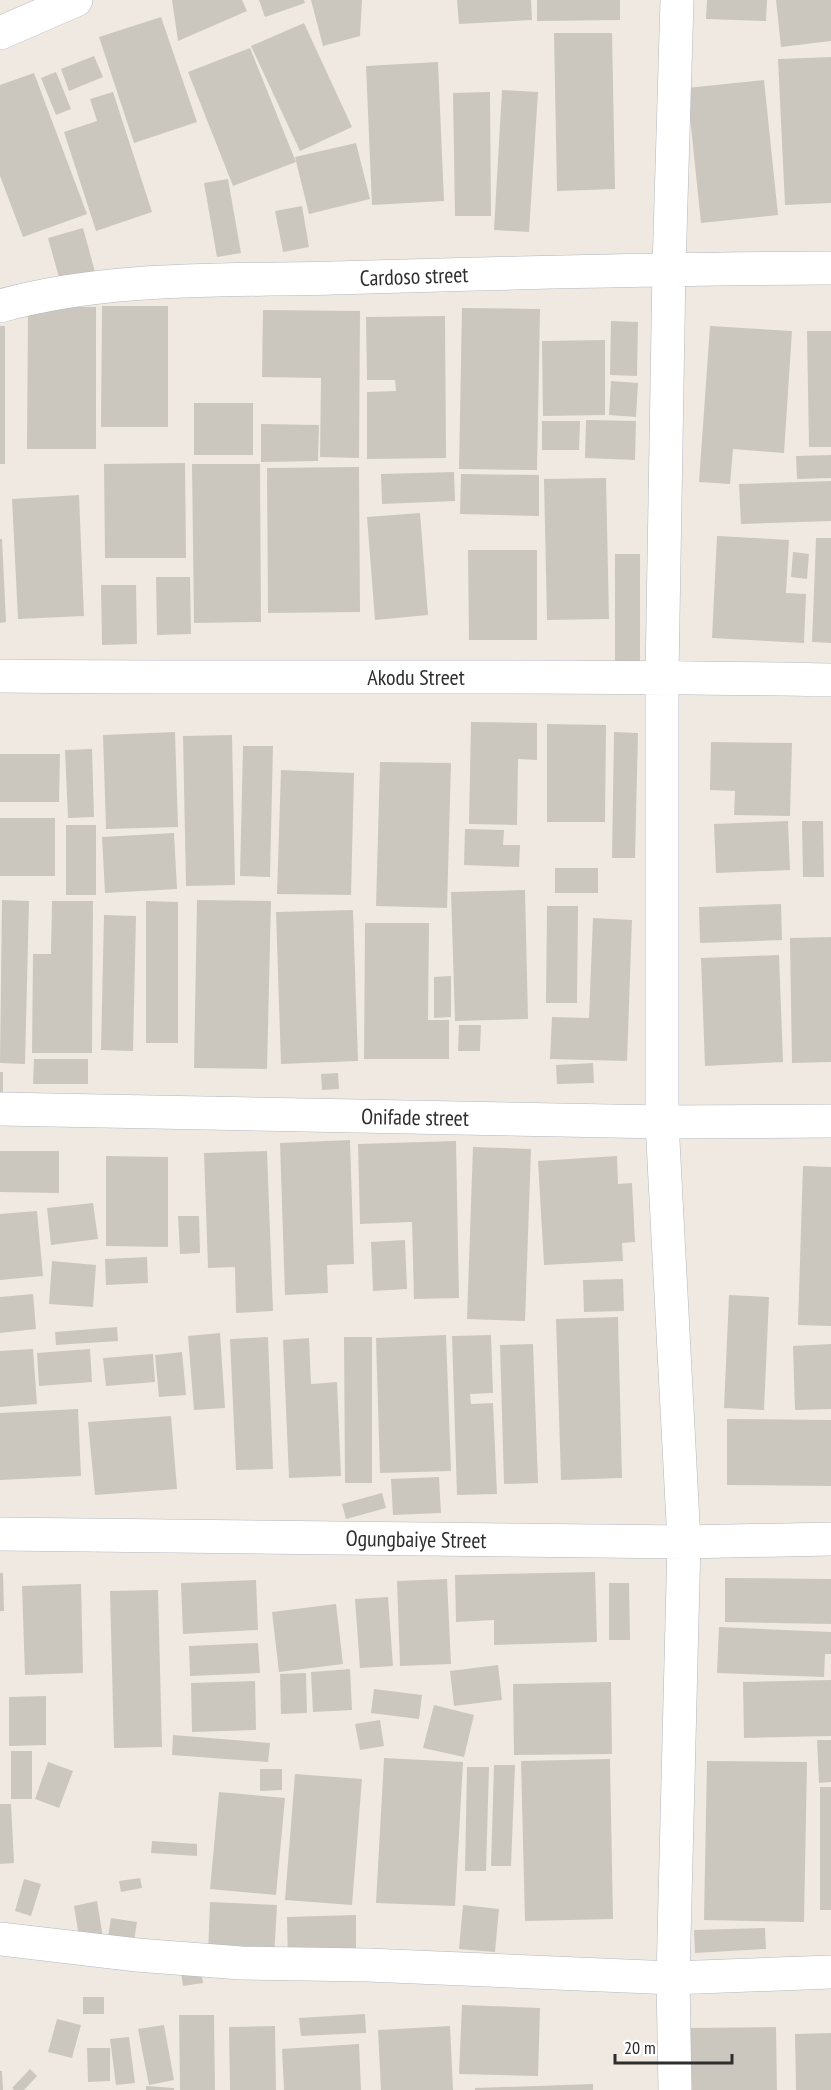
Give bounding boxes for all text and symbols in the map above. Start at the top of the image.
street label: Cardoso street [359,260,469,292]
street label: Akodu Street [367,663,465,691]
street label: Onifade street [361,1102,469,1132]
street label: Ogungbaiye Street [345,1524,487,1554]
scale bar [615,2027,732,2065]
text: 20 m [624,2036,656,2059]

